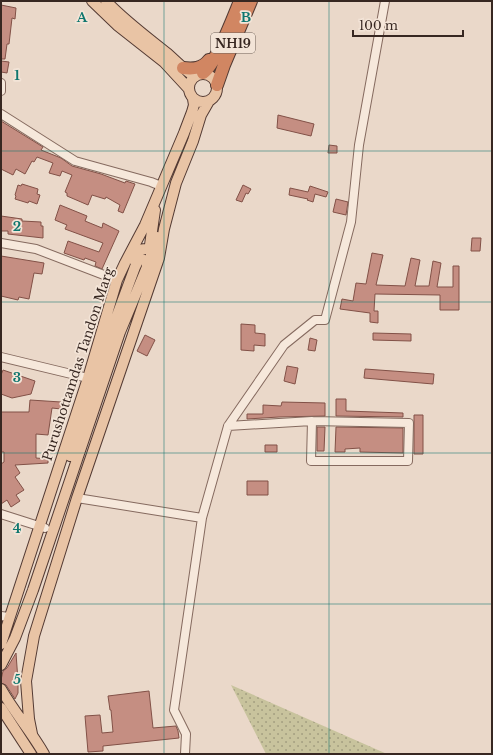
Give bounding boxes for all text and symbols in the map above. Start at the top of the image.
text: A [76,9,88,26]
text: B [241,9,251,26]
scale bar [353,12,463,38]
text: 100 m [359,18,398,33]
road number: NH19 [211,33,255,53]
text: 1 [14,67,20,84]
text: 2 [13,218,21,235]
street label: Purushottamdas Tandon Marg [39,265,117,463]
text: 3 [13,369,21,386]
text: 4 [13,520,22,537]
text: 5 [13,671,21,688]

